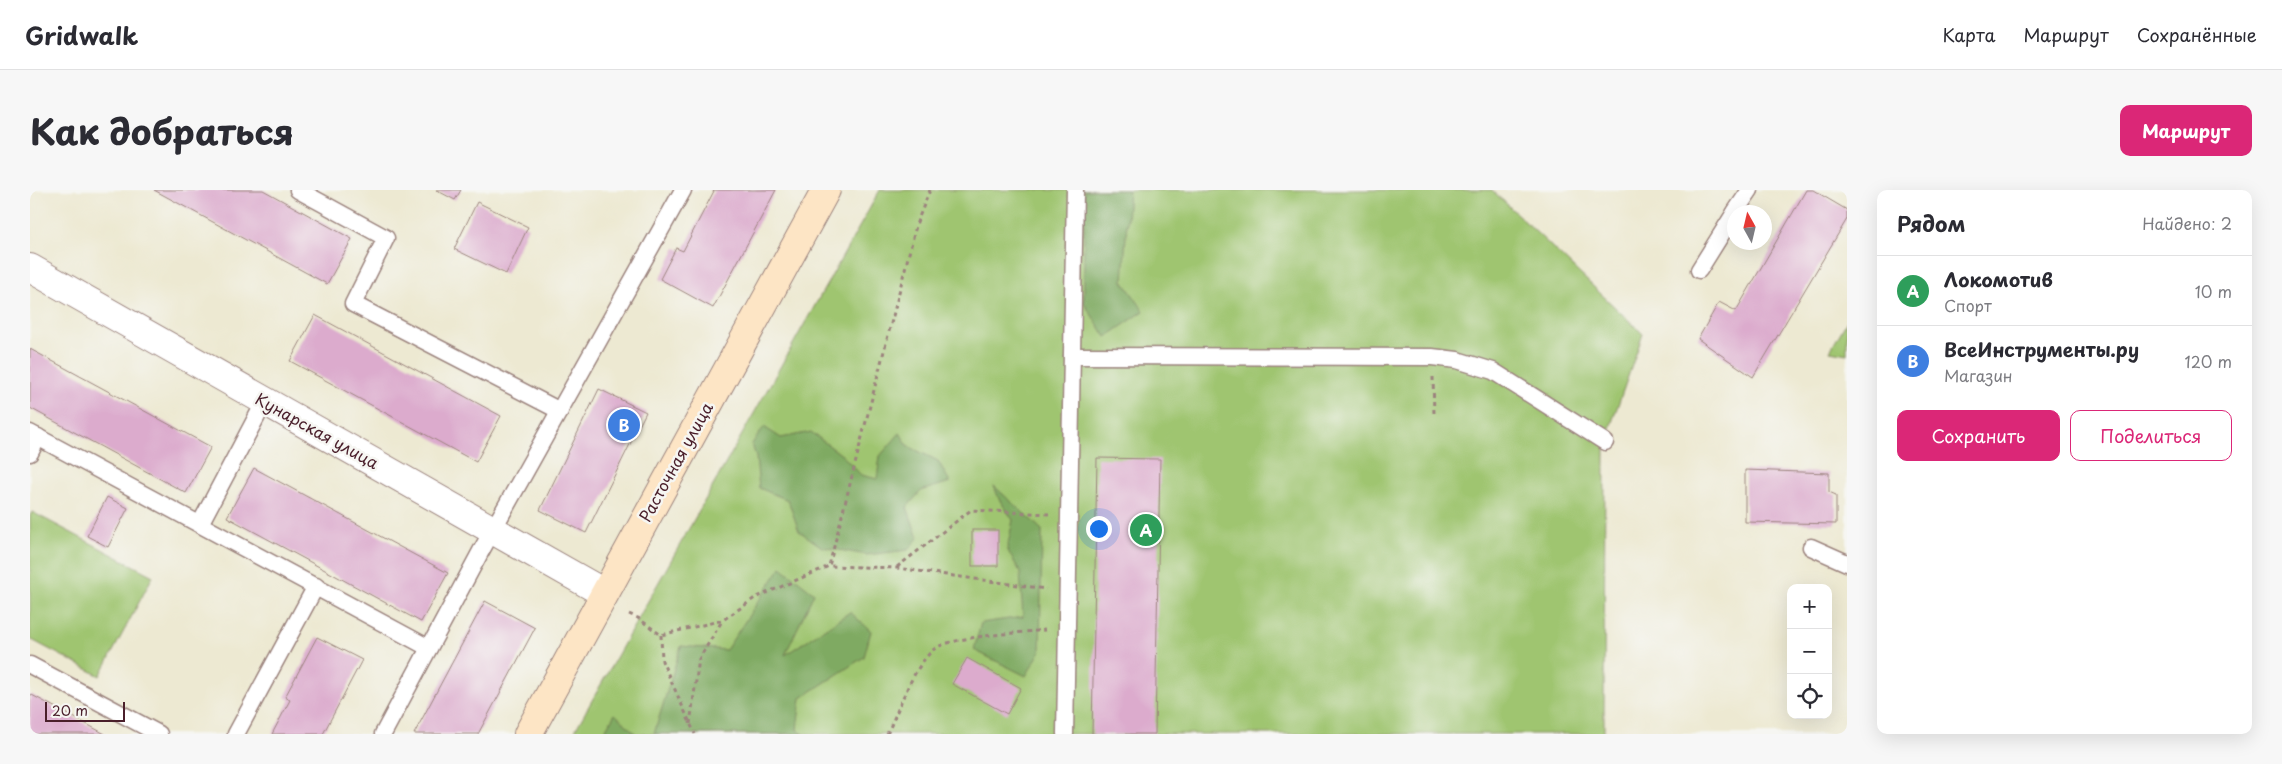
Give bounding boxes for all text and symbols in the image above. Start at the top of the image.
text: Gridwalk [25,17,138,53]
text: Карта [1943,21,1995,48]
text: Маршрут [2023,21,2109,48]
text: Сохранённые [2137,21,2257,48]
text: Как добраться [30,104,294,157]
button: Маршрут [2120,105,2252,156]
north arrow [1727,205,1772,250]
text: Рядом [1897,207,1965,239]
text: Найдено: 2 [2142,211,2232,235]
text: Локомотив [1944,265,2053,293]
text: A [1907,279,1919,303]
text: 10 m [2195,279,2232,303]
text: Спорт [1944,293,1992,317]
text: ВсеИнструменты.ру [1944,335,2139,363]
text: B [1908,349,1918,373]
text: 120 m [2185,349,2232,373]
text: Магазин [1944,363,2013,387]
street label: Кунарская улица [251,386,384,474]
street label: Расточная улица [632,397,718,526]
pin: B [608,406,640,444]
button: Сохранить [1897,410,2060,461]
button: Поделиться [2070,410,2232,461]
pin: A [1130,511,1162,549]
your location [1086,516,1112,542]
map controls [1787,584,1832,719]
button: + [1787,584,1832,629]
button: − [1787,629,1832,674]
button: locate [1787,674,1832,719]
scale bar [45,699,125,722]
text: 20 m [52,700,88,721]

